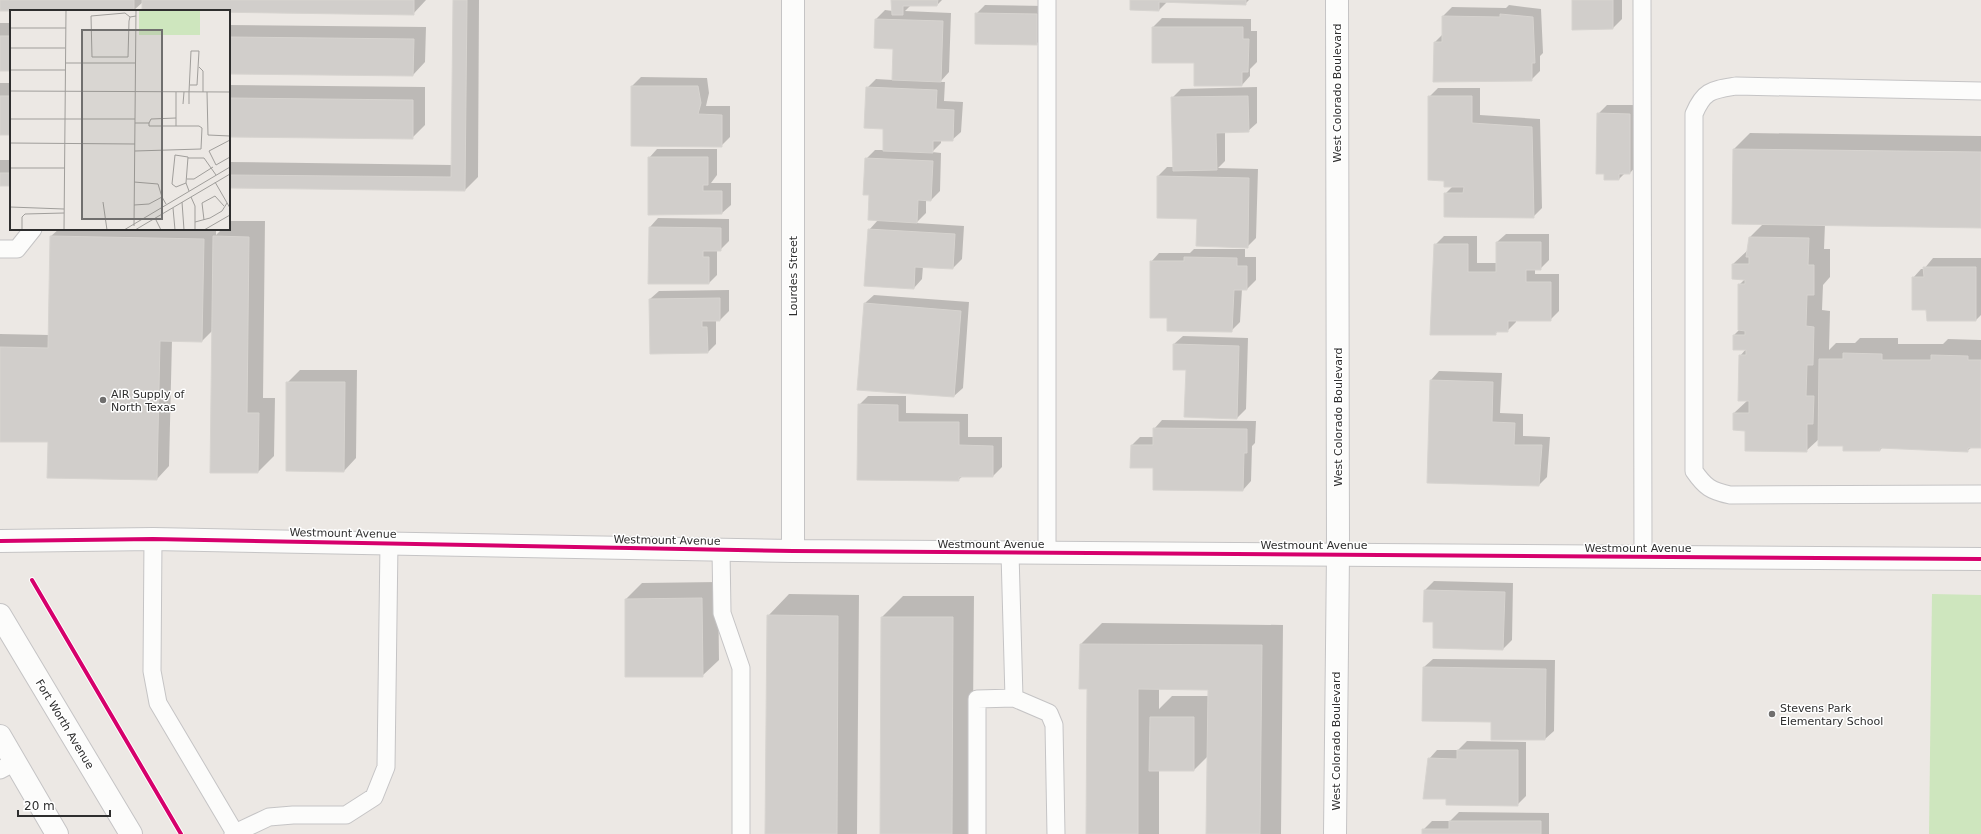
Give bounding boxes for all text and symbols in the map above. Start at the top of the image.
inset map [10,10,230,230]
street label: West Colorado Boulevard [1331,24,1344,162]
street label: Lourdes Street [787,235,800,316]
street label: West Colorado Boulevard [1332,348,1345,486]
place label: AIR Supply of North Texas [111,388,186,414]
marker: AIR Supply of North Texas [98,395,108,405]
street label: Westmount Avenue [289,526,397,541]
street label: Westmount Avenue [613,533,721,548]
street label: Westmount Avenue [937,538,1045,551]
street label: Westmount Avenue [1260,539,1368,552]
street label: Westmount Avenue [1584,542,1692,555]
street label: West Colorado Boulevard [1330,672,1343,810]
street label: Fort Worth Avenue [33,677,97,772]
place label: Stevens Park Elementary School [1780,702,1883,728]
marker: Stevens Park Elementary School [1767,709,1777,719]
scale bar [18,792,110,818]
text: 20 m [24,799,55,813]

